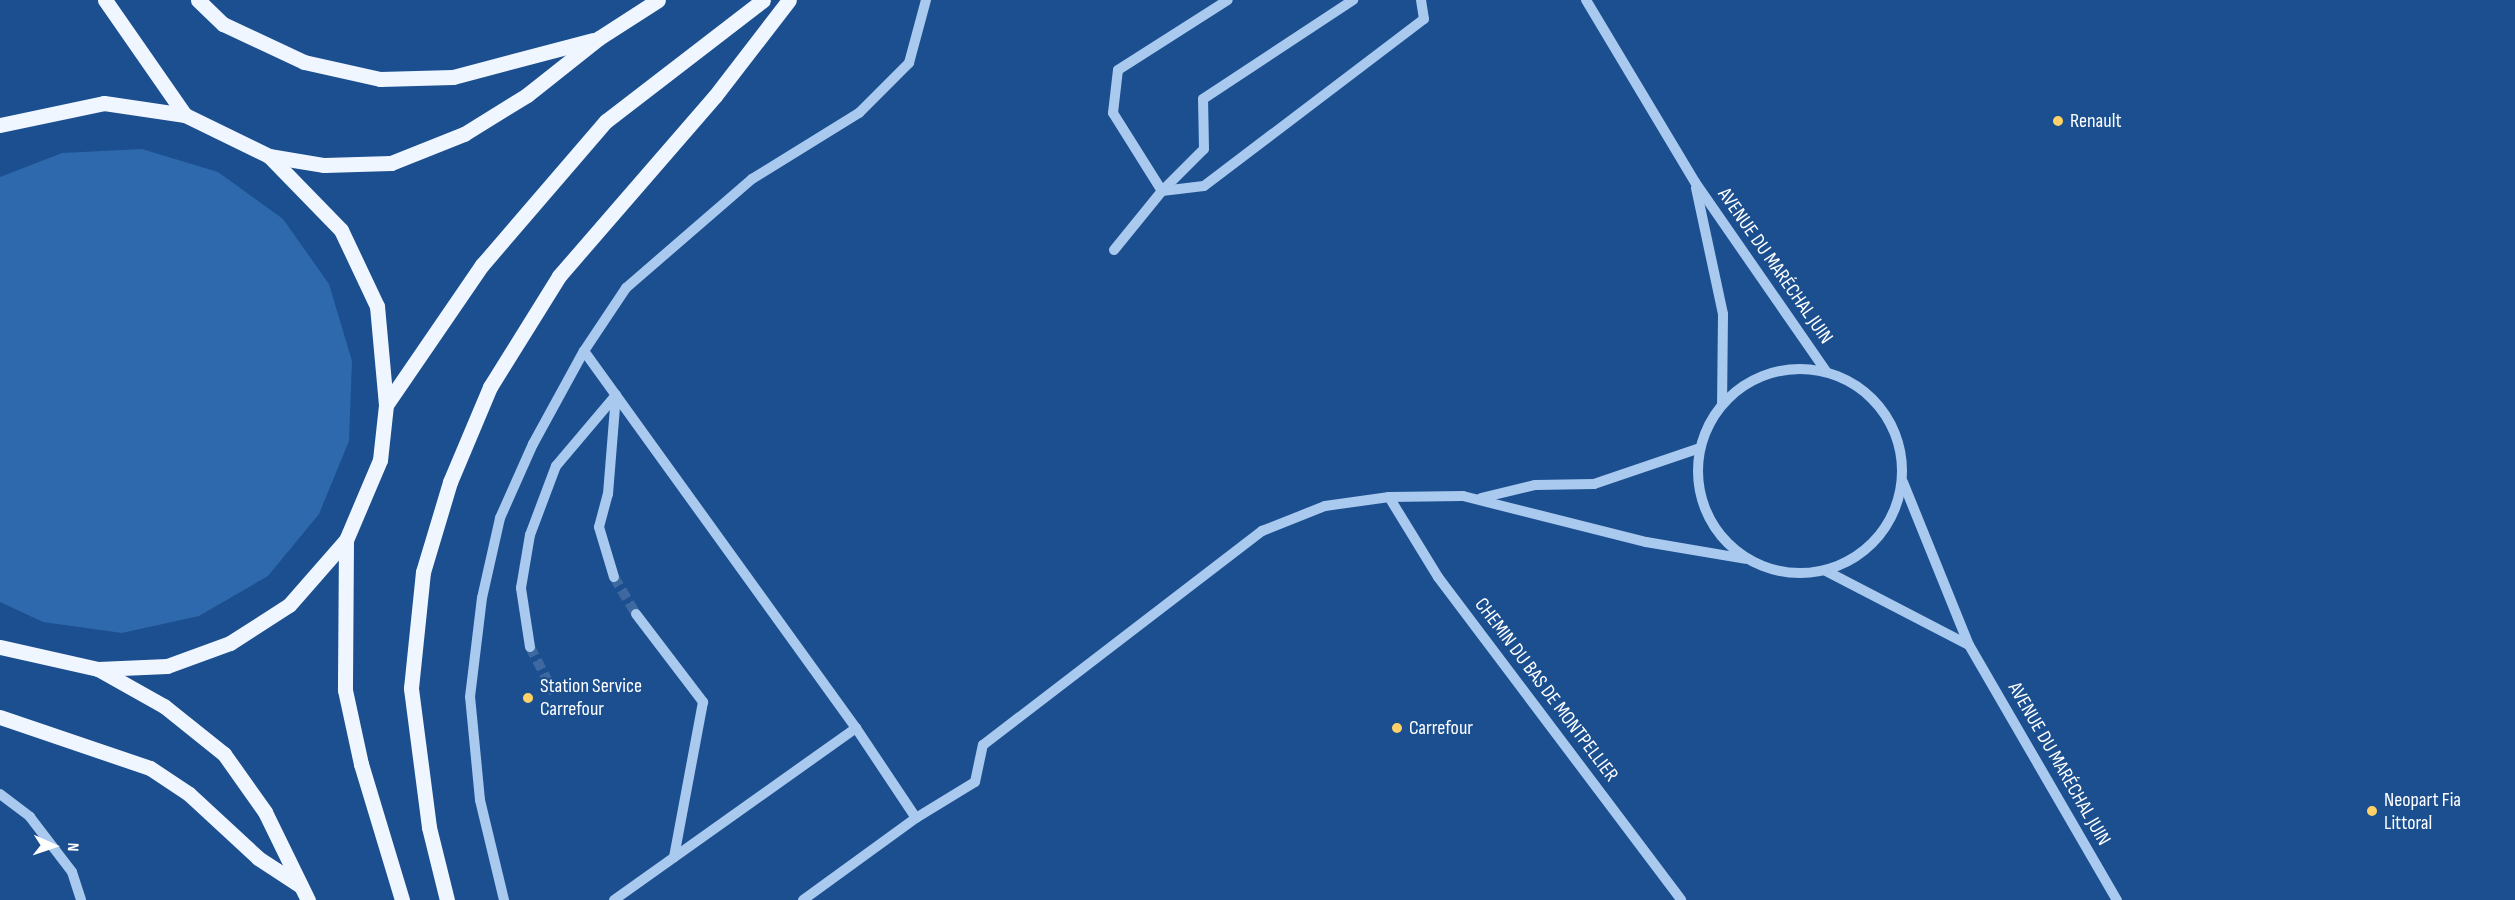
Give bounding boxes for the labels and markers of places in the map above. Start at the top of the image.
place label: Renault [2070,109,2121,133]
marker: Renault [2051,114,2065,128]
place label: Station Service Carrefour [540,674,642,721]
marker: Station Service Carrefour [521,691,535,705]
place label: Carrefour [1409,716,1473,740]
marker: Carrefour [1390,721,1404,735]
place label: Neopart Fia Littoral [2384,788,2461,835]
marker: Neopart Fia Littoral [2365,804,2379,818]

